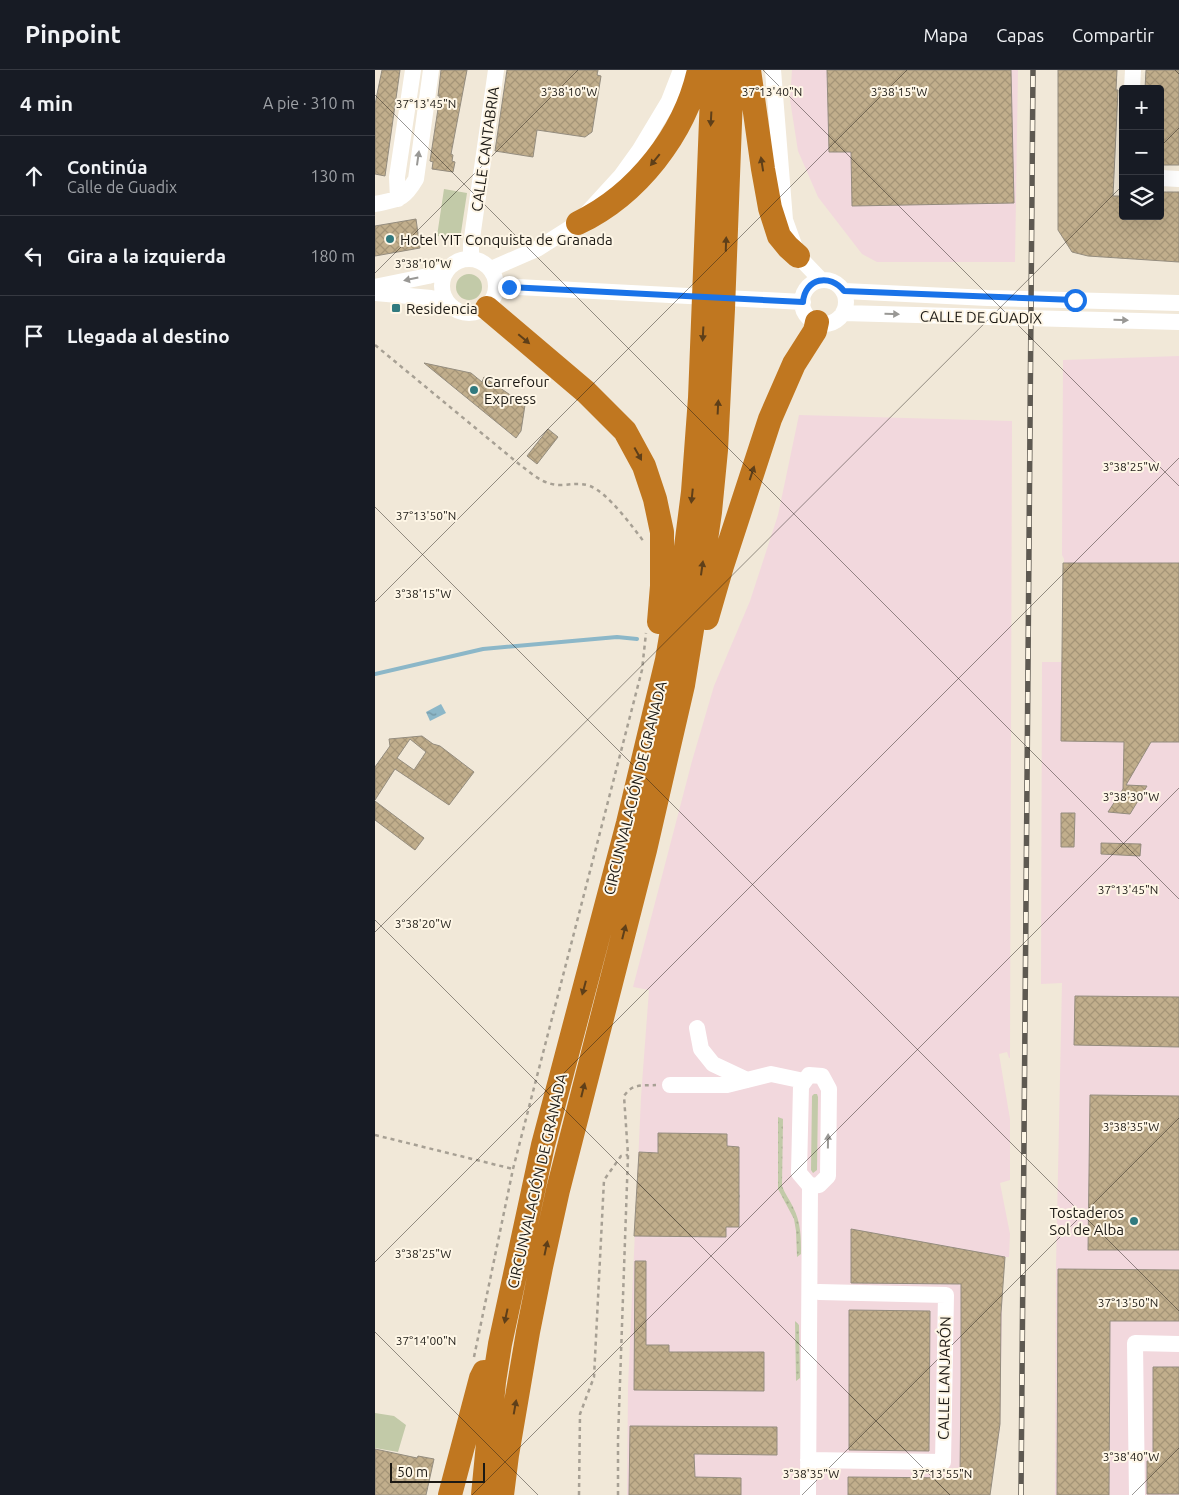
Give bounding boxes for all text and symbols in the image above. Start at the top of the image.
text: Pinpoint [25,21,121,48]
text: Mapa [923,25,968,45]
text: Capas [996,25,1044,45]
text: Compartir [1072,25,1154,45]
street label: CALLE CANTABRIA [468,85,502,213]
text: 3°38'10"W [541,85,597,98]
text: 37°13'40"N [742,85,802,98]
text: 3°38'15"W [871,85,927,98]
map controls [1119,85,1164,220]
button: + [1119,85,1164,130]
text: 4 min [20,91,73,115]
text: A pie · 310 m [263,94,355,112]
text: 37°13'45"N [396,97,456,110]
one-way arrow [706,111,714,127]
button: − [1119,130,1164,175]
one-way arrow [415,150,423,166]
one-way arrow [649,153,660,166]
text: Continúa [67,156,148,178]
one-way arrow [758,156,766,172]
icon: ahead [20,162,48,190]
text: 130 m [310,167,355,185]
button: layers [1119,175,1164,220]
text: Calle de Guadix [67,178,177,196]
place label: Hotel YIT Conquista de Granada [400,231,613,248]
marker: Hotel YIT Conquista de Granada [384,233,396,245]
one-way arrow [722,236,730,252]
icon: left [20,242,48,270]
text: Gira a la izquierda [67,245,226,267]
text: 180 m [310,247,355,265]
text: 3°38'10"W [395,257,451,270]
one-way arrow [403,276,419,284]
route end [498,276,521,299]
route start [1064,289,1087,312]
place label: Residencia [406,300,478,317]
marker: Residencia [390,302,402,314]
street label: CALLE DE GUADIX [920,307,1042,327]
one-way arrow [884,311,900,319]
one-way arrow [1113,317,1129,325]
icon: arrive [20,322,48,350]
text: Llegada al destino [67,325,230,347]
one-way arrow [698,326,706,342]
one-way arrow [518,333,531,344]
place label: Carrefour Express [484,373,550,407]
marker: Carrefour Express [468,384,480,396]
one-way arrow [715,398,723,414]
one-way arrow [633,447,642,460]
text: 3°38'25"W [1103,460,1159,473]
one-way arrow [748,465,756,480]
one-way arrow [688,488,696,504]
text: 37°13'50"N [396,509,456,522]
one-way arrow [698,560,706,576]
text: 3°38'15"W [395,587,451,600]
street label: CIRCUNVALACIÓN DE GRANADA [600,679,670,897]
text: 3°38'30"W [1103,790,1159,803]
text: 37°13'45"N [1098,883,1158,896]
text: 3°38'20"W [395,917,451,930]
one-way arrow [620,925,628,940]
one-way arrow [580,981,588,996]
street label: CIRCUNVALACIÓN DE GRANADA [504,1072,570,1290]
one-way arrow [580,1082,588,1097]
text: 3°38'35"W [1103,1120,1159,1133]
one-way arrow [824,1133,832,1149]
place label: Tostaderos Sol de Alba [1049,1204,1124,1238]
marker: Tostaderos Sol de Alba [1128,1215,1140,1227]
one-way arrow [542,1239,550,1255]
text: 3°38'25"W [395,1247,451,1260]
text: 37°13'50"N [1098,1296,1158,1309]
one-way arrow [502,1309,510,1324]
street label: CALLE LANJARÓN [934,1316,954,1440]
text: 37°14'00"N [396,1334,456,1347]
one-way arrow [512,1399,520,1415]
text: 3°38'40"W [1103,1450,1159,1463]
scale bar [390,1460,485,1483]
text: 50 m [397,1464,428,1480]
text: 3°38'35"W [783,1467,839,1480]
text: 37°13'55"N [912,1467,972,1480]

